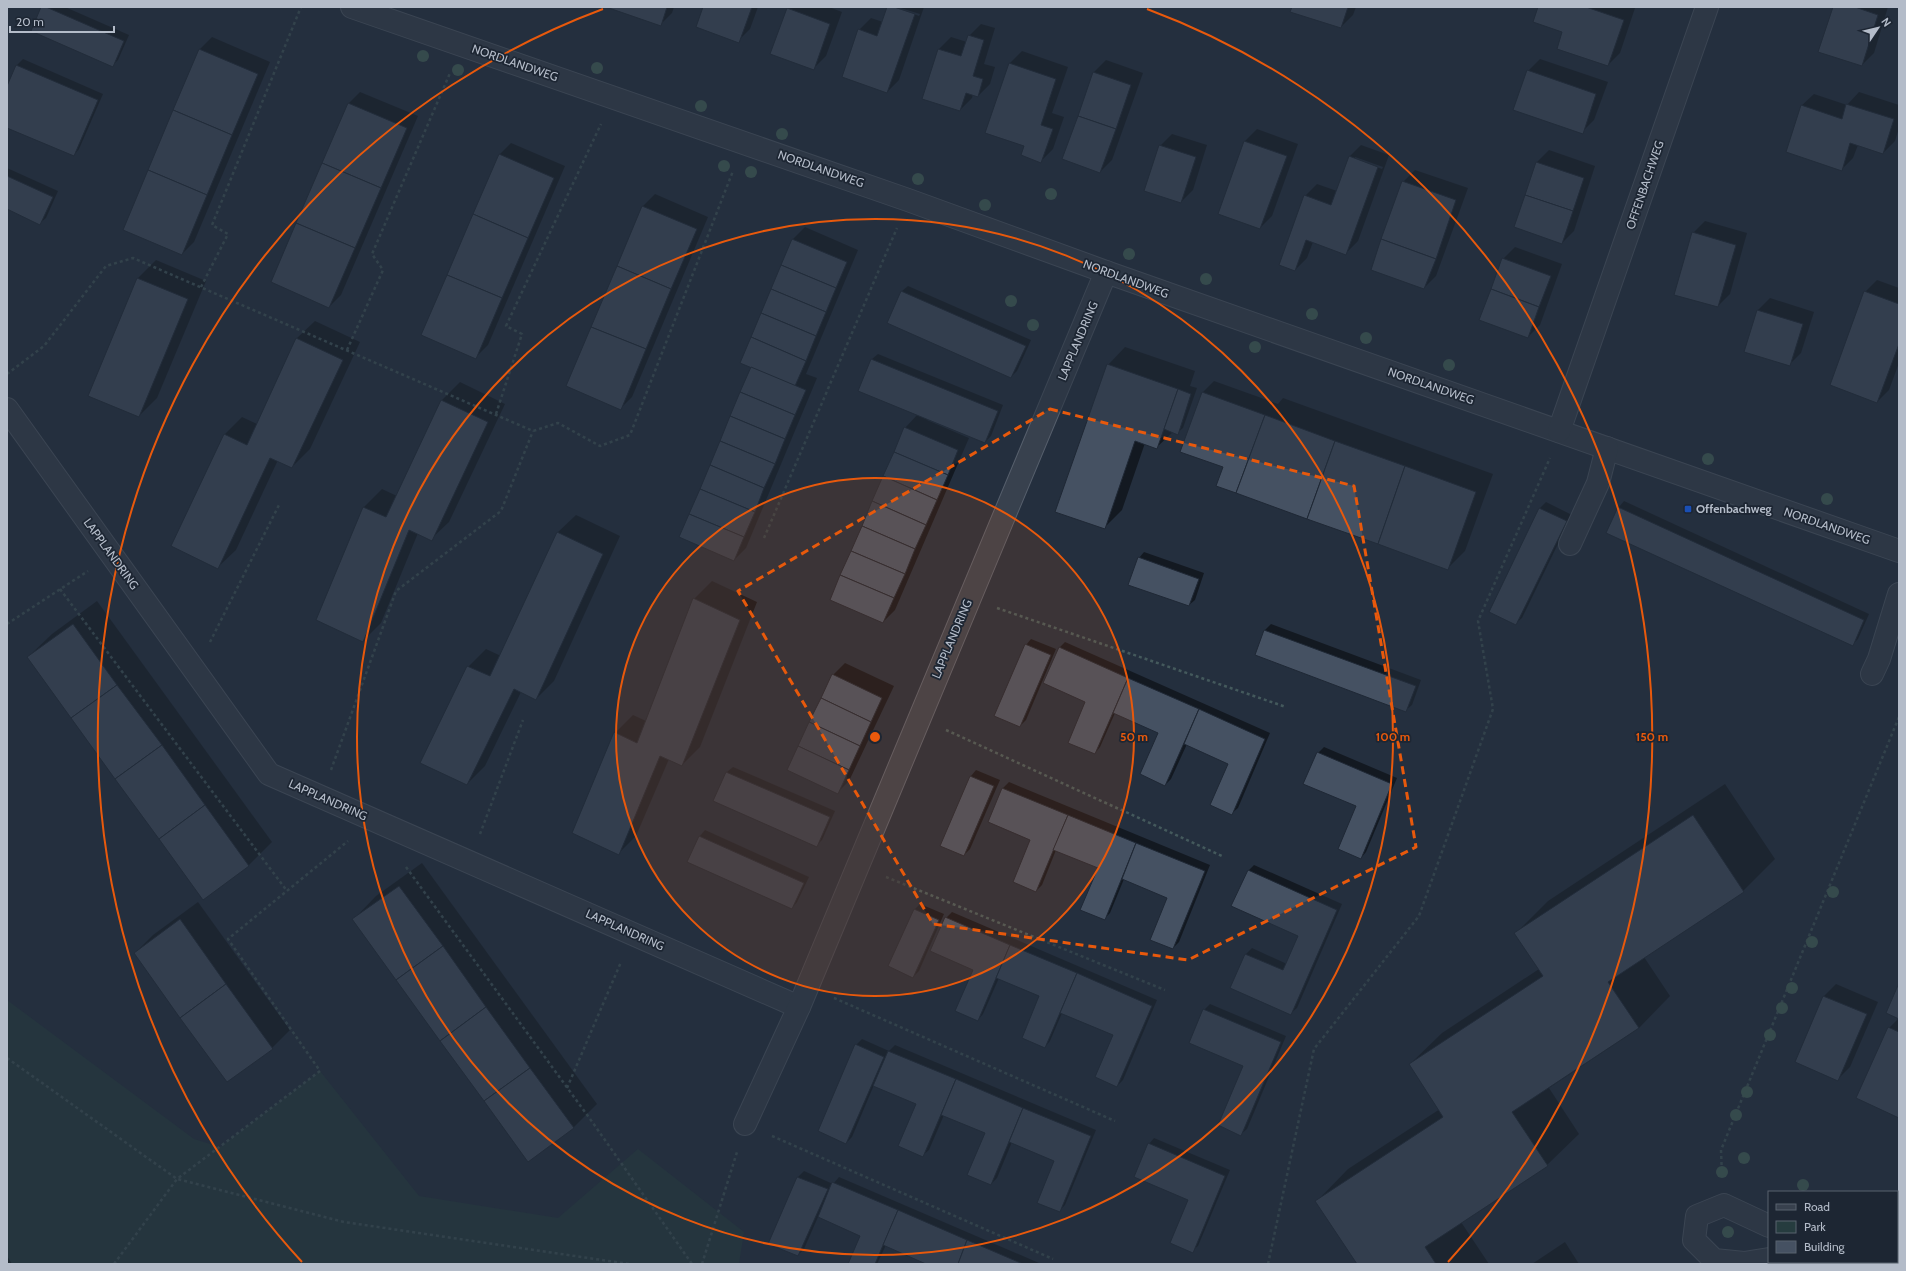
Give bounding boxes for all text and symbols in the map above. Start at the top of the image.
scale bar [10,8,114,34]
north arrow [1858,8,1898,48]
text: 20 m [16,14,44,29]
text: N [1878,15,1894,29]
street label: NORDLANDWEG [470,41,560,84]
street label: OFFENBACHWEG [1622,138,1667,231]
street label: NORDLANDWEG [776,147,866,190]
street label: NORDLANDWEG [1081,256,1171,301]
street label: LAPPLANDRING [1054,299,1101,383]
street label: NORDLANDWEG [1386,364,1476,407]
place label: Offenbachweg [1696,501,1772,516]
marker: Offenbachweg [1683,504,1693,514]
street label: NORDLANDWEG [1782,504,1872,547]
street label: LAPPLANDRING [80,515,142,592]
street label: LAPPLANDRING [928,597,975,681]
text: 50 m [1120,729,1148,744]
text: 100 m [1376,729,1410,744]
text: 150 m [1636,729,1668,744]
centre of rings [868,730,882,744]
street label: LAPPLANDRING [287,776,370,824]
street label: LAPPLANDRING [584,906,667,954]
legend [1768,1191,1898,1263]
text: Road [1804,1199,1830,1214]
text: Park [1804,1219,1826,1234]
text: Building [1804,1239,1846,1254]

